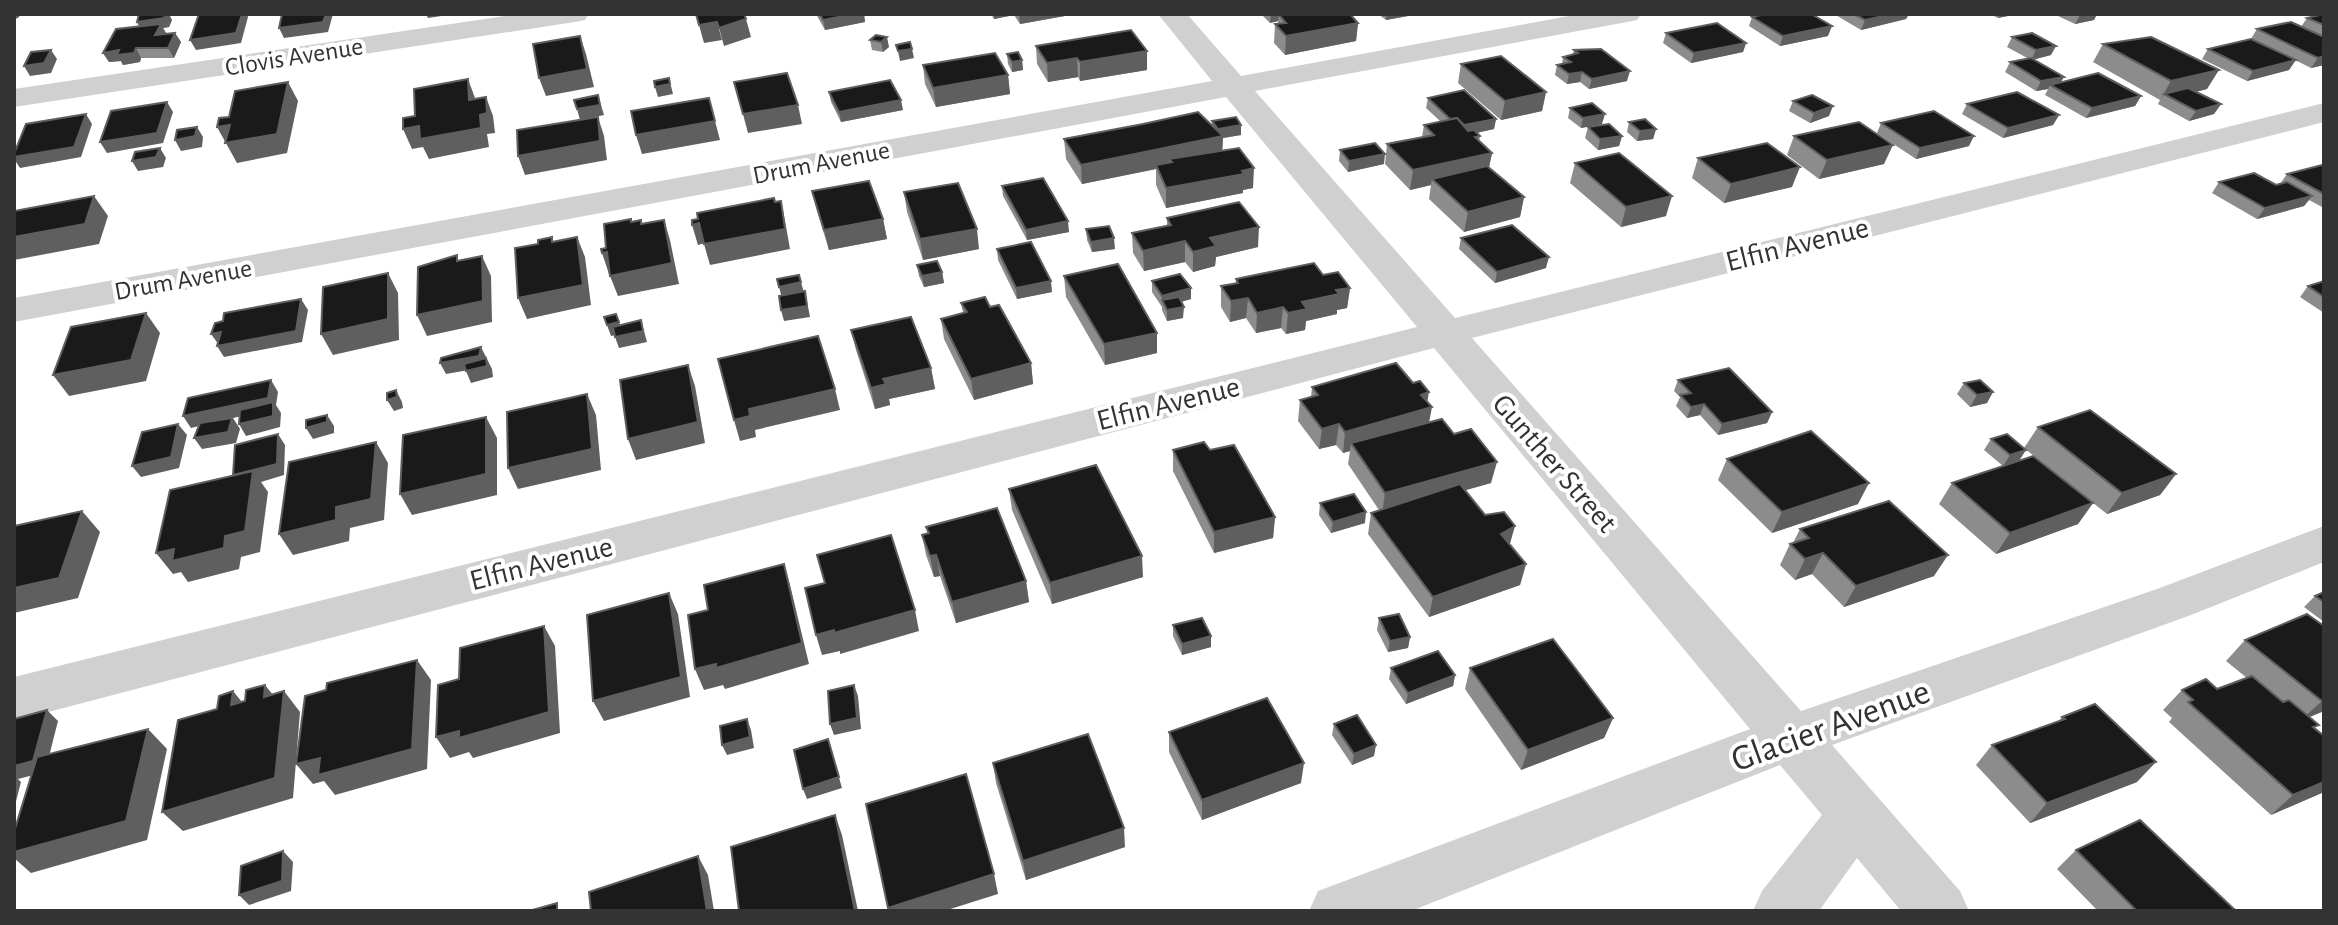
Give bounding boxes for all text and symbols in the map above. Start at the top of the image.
street label: Clovis Avenue [223,33,365,81]
street label: Drum Avenue [750,137,892,189]
street label: Elfin Avenue [1723,213,1872,277]
street label: Drum Avenue [112,255,254,305]
street label: Elfin Avenue [1094,372,1243,436]
street label: Gunther Street [1486,389,1622,539]
street label: Elfin Avenue [467,532,616,596]
street label: Glacier Avenue [1727,673,1935,778]

